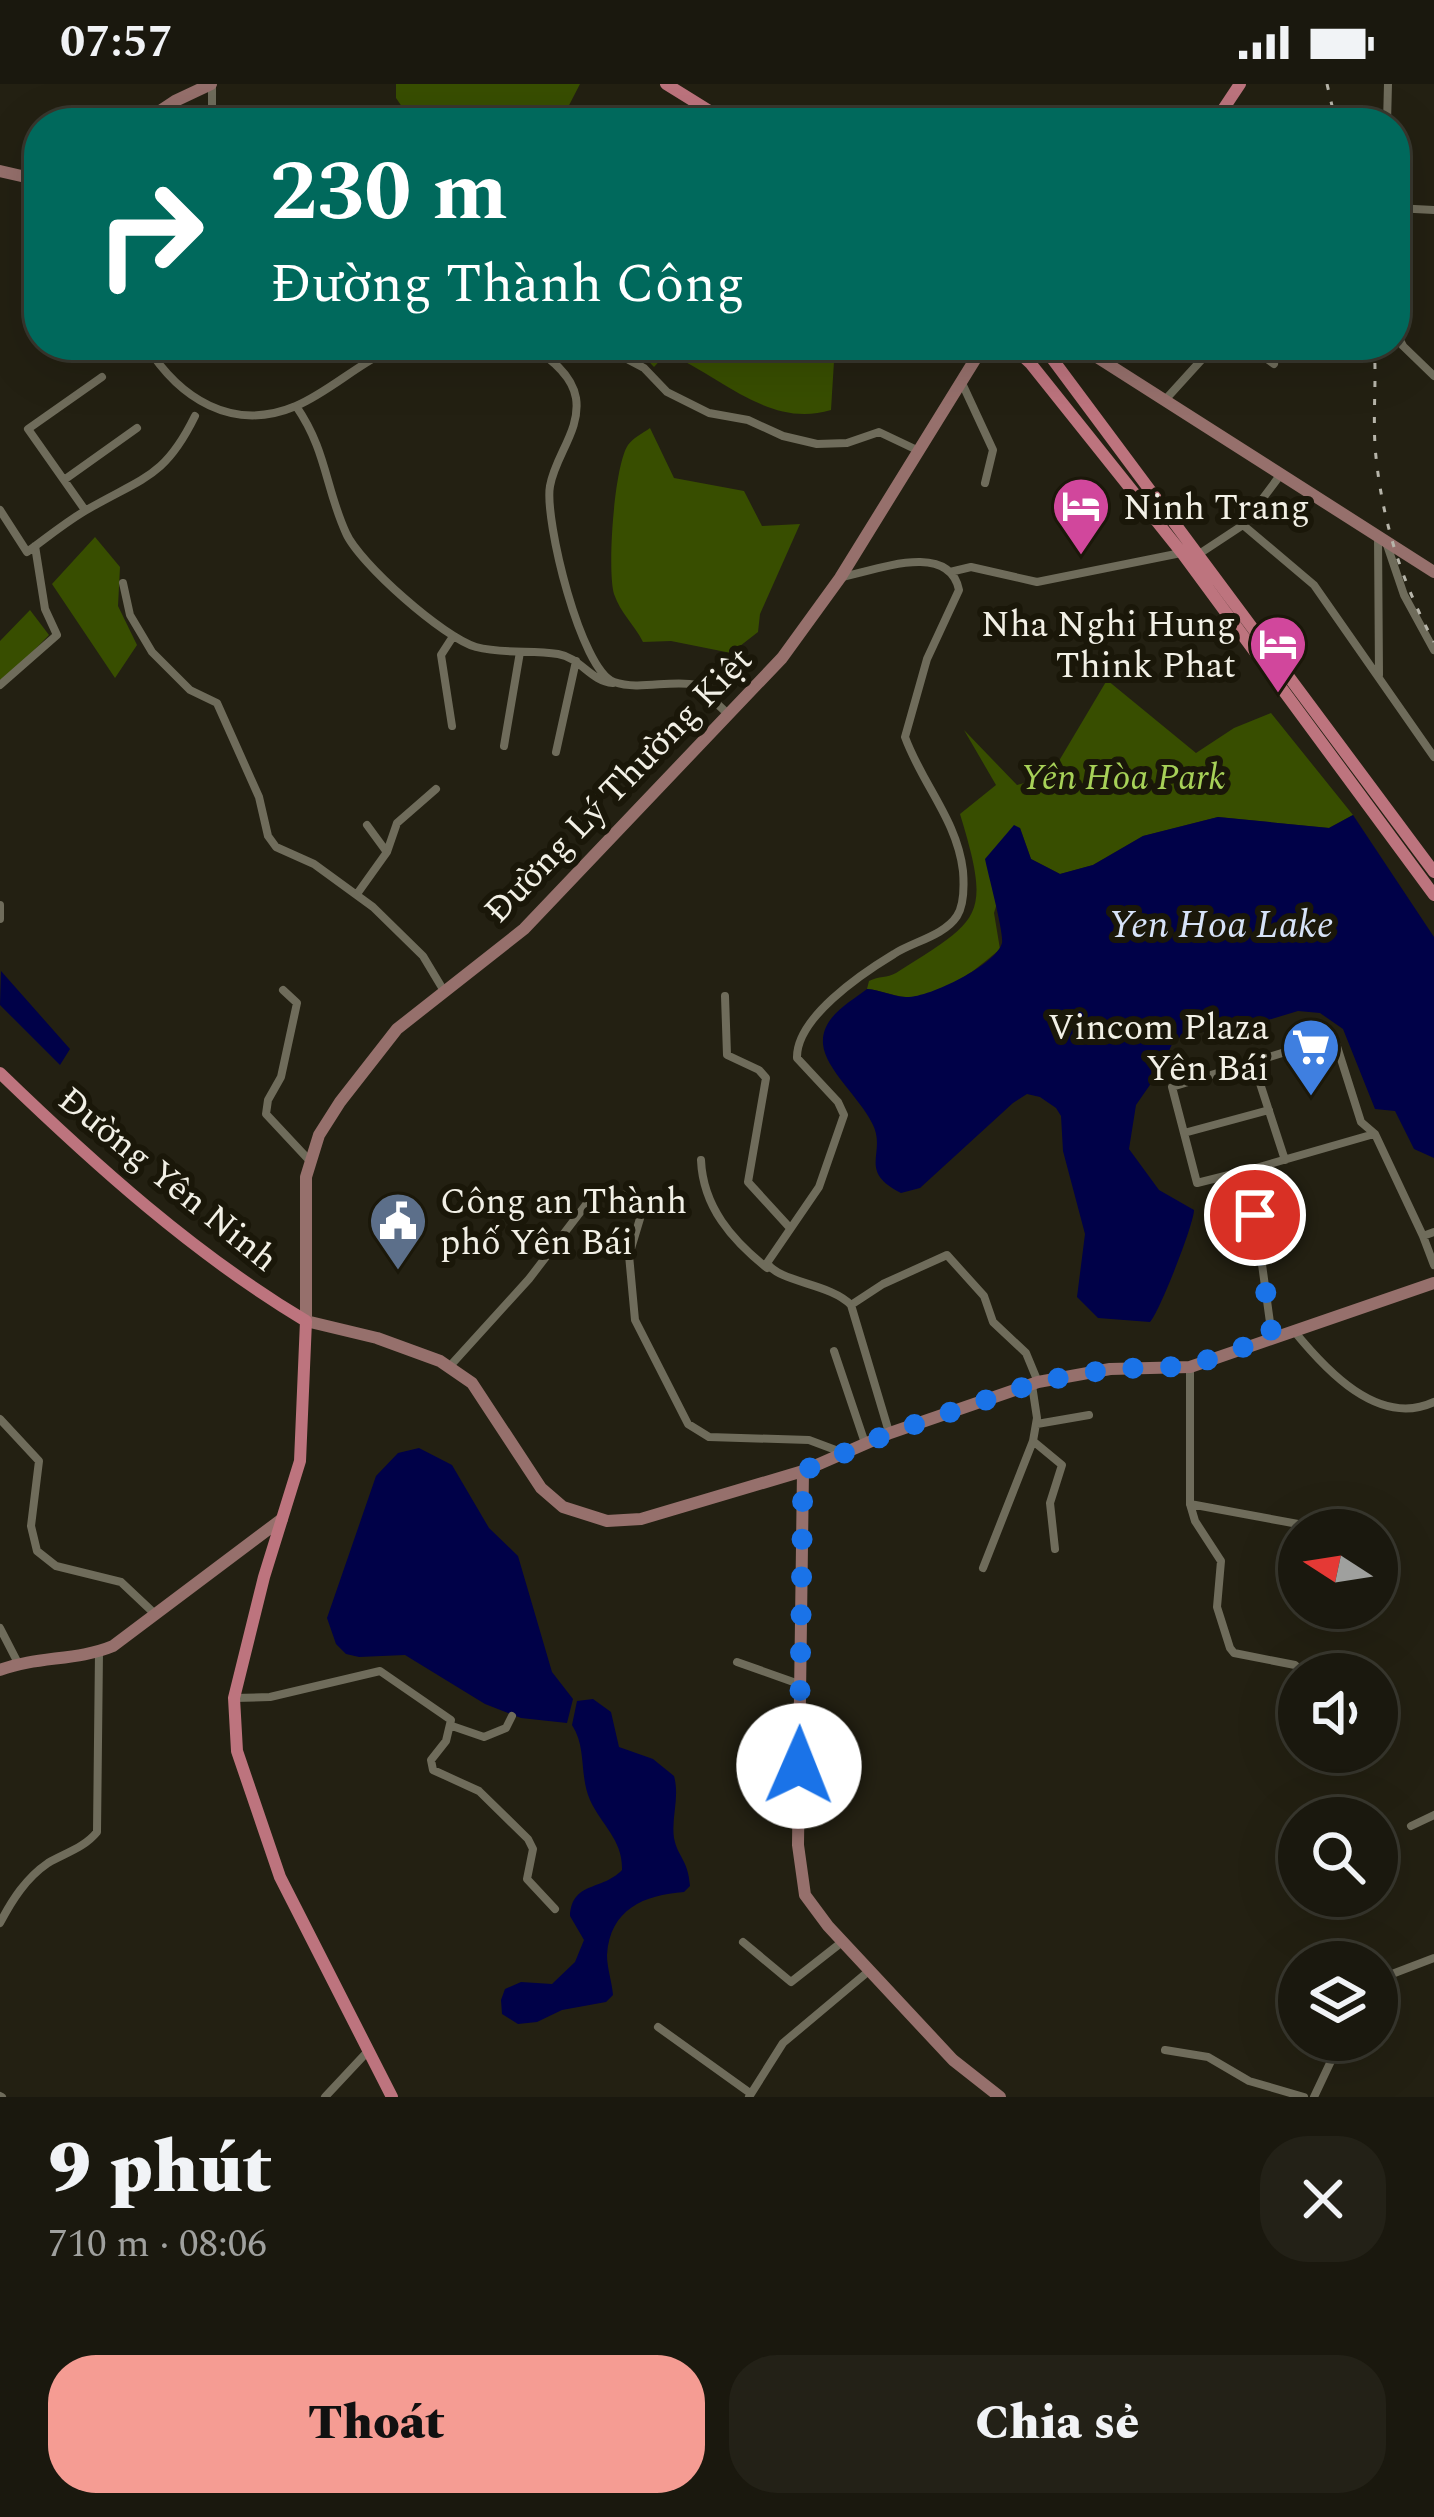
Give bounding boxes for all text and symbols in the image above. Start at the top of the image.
text: 07:57 [60,8,173,77]
text: 230 m [270,129,508,257]
icon: right [72,156,228,312]
text: Đường Thành Công [270,244,745,326]
hotel icon: Ninh Trang [1050,475,1112,557]
place label: Ninh Trang [1123,481,1310,536]
place label: Nha Nghi Hung Think Phat [981,598,1236,694]
hotel icon: Nha Nghi Hung Think Phat [1247,613,1309,695]
street label: Đường Lý Thường Kiệt [472,635,766,937]
park label: Yên Hòa Park [1021,751,1226,806]
water label: Yen Hoa Lake [1108,896,1334,955]
place label: Vincom Plaza Yên Bái [1048,1001,1269,1097]
supermarket icon: Vincom Plaza Yên Bái [1280,1016,1342,1098]
street label: Đường Yên Ninh [45,1074,289,1286]
pin [1204,1164,1306,1266]
place label: Công an Thành phố Yên Bái [440,1175,687,1271]
icon: arrive [1222,1182,1288,1248]
public building icon: Công an Thành phố Yên Bái [367,1190,429,1272]
north arrow [1278,1509,1398,1629]
map controls [1278,1509,1398,2061]
button: sound [1278,1653,1398,1773]
position arrow [736,1703,862,1829]
button: search [1278,1797,1398,1917]
button: layers [1278,1941,1398,2061]
text: 9 phút [48,2115,272,2224]
button: close [1260,2136,1386,2262]
text: 710 m · 08:06 [48,2215,267,2274]
button: Thoát [48,2355,705,2493]
button: Chia sẻ [729,2355,1386,2493]

